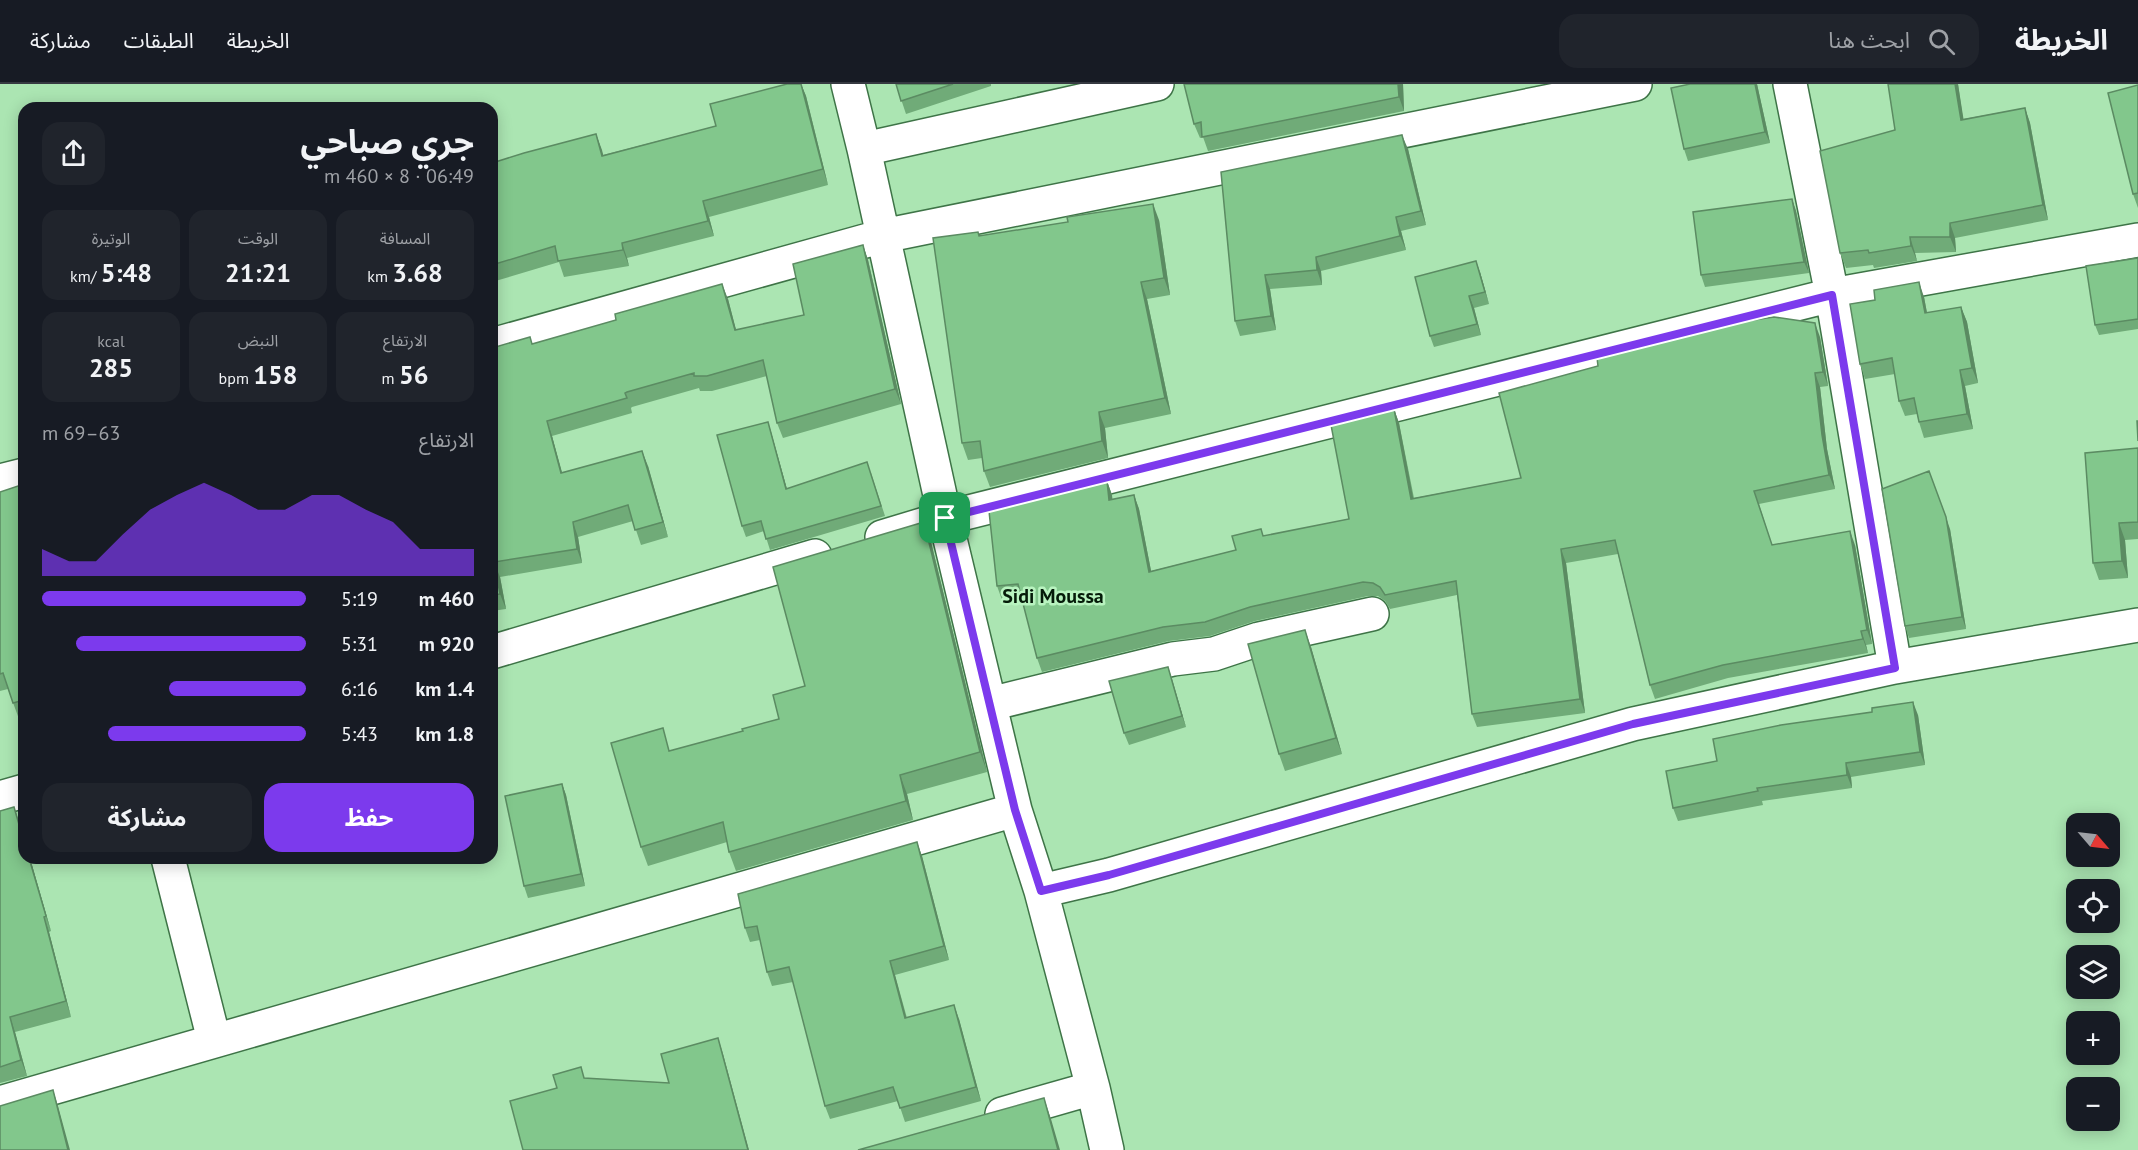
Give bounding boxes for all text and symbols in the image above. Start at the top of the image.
search box [1559,14,1979,68]
text: الخريطة [2015,21,2108,58]
icon: search [1925,25,1958,58]
text: ابحث هنا [1828,26,1910,54]
text: مشاركة [30,27,91,54]
text: الطبقات [124,27,194,54]
text: الخريطة [227,27,290,54]
text: جري صباحي [300,119,474,162]
button: share [42,122,105,185]
text: 06:49 · 8 × 460 m [324,163,474,189]
text: الوتيرة [92,228,130,248]
text: الوقت [238,228,278,248]
text: المسافة [380,228,430,248]
text: 5:48 [101,256,152,289]
text: 21:21 [225,256,291,289]
text: 3.68 [392,256,443,289]
text: /km [70,266,101,286]
text: km [367,266,392,286]
text: النبض [238,330,278,350]
text: الارتفاع [383,330,427,350]
text: kcal [97,331,125,351]
text: 285 [89,351,133,384]
text: 158 [253,358,297,391]
text: 56 [399,358,428,391]
text: bpm [219,368,253,388]
text: m [382,368,399,388]
text: 63–69 m [42,420,120,446]
text: الارتفاع [419,427,474,453]
pin [919,492,970,543]
icon: arrive [928,501,961,534]
district label: Sidi Moussa [1002,583,1104,609]
text: 5:19 [341,586,378,612]
text: 460 m [419,586,474,612]
text: 5:31 [341,631,378,657]
text: 920 m [419,631,474,657]
text: 6:16 [341,676,378,702]
text: 1.4 km [415,676,474,702]
text: 5:43 [341,721,378,747]
text: 1.8 km [415,721,474,747]
button: مشاركة [42,783,252,852]
button: حفظ [264,783,474,852]
north arrow [2066,813,2120,867]
map controls [2066,813,2120,1131]
button: locate [2066,879,2120,933]
button: layers [2066,945,2120,999]
button: + [2066,1011,2120,1065]
button: − [2066,1077,2120,1131]

